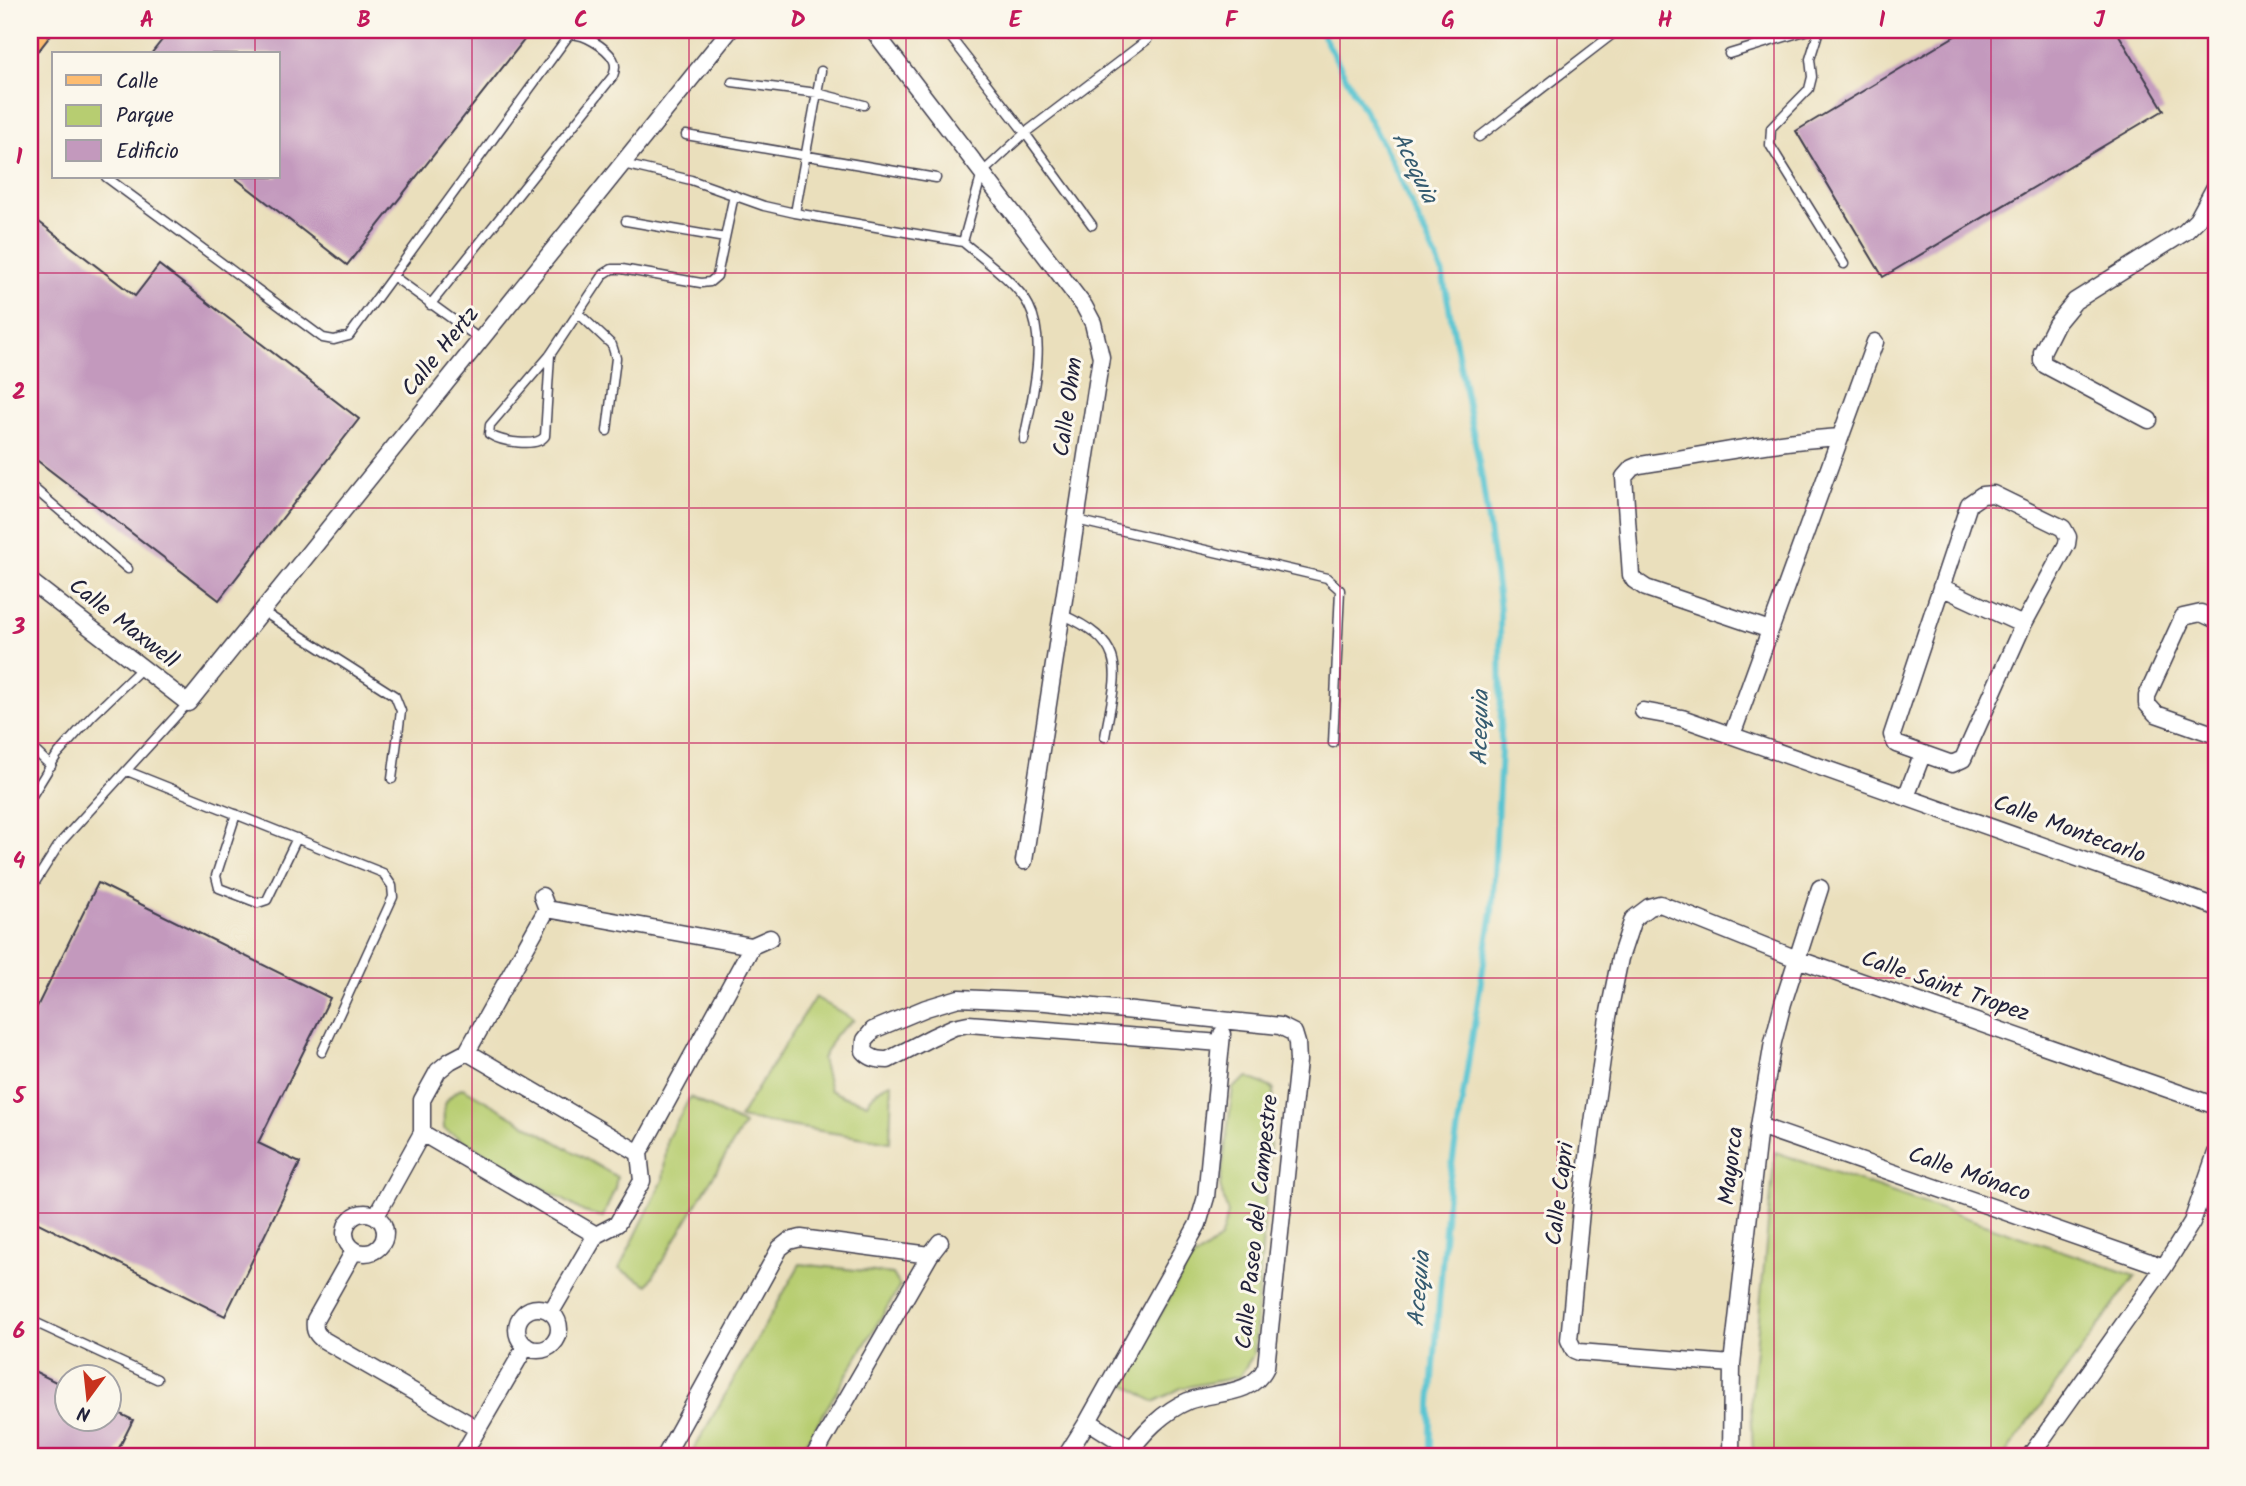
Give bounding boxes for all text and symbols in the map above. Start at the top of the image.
text: A [140,3,154,39]
text: B [357,3,371,39]
text: C [574,3,588,39]
text: D [790,3,806,39]
text: E [1009,3,1023,39]
text: F [1225,3,1239,39]
text: G [1441,3,1455,39]
text: H [1658,3,1673,39]
text: I [1878,3,1886,39]
text: J [2093,3,2105,39]
legend [52,52,280,178]
text: Calle [116,66,159,99]
text: Parque [116,100,174,133]
water label: Acequia [1380,125,1449,212]
text: Edificio [116,136,179,169]
text: 1 [16,140,23,176]
street label: Calle Hertz [393,299,489,405]
street label: Calle Ohm [1044,355,1094,459]
text: 2 [12,375,26,411]
street label: Calle Maxwell [60,569,186,679]
text: 3 [12,610,26,646]
water label: Acequia [1461,688,1501,766]
street label: Calle Montecarlo [1988,786,2150,874]
text: 4 [13,844,26,880]
street label: Calle Saint Tropez [1856,941,2034,1033]
text: 5 [12,1079,27,1115]
street label: Calle Paseo del Campestre [1227,1093,1289,1351]
street label: Mayorca [1709,1125,1755,1207]
street label: Calle Mónaco [1903,1137,2035,1213]
street label: Calle Capri [1537,1139,1585,1248]
water label: Acequia [1397,1248,1443,1329]
text: 6 [13,1314,25,1350]
north arrow [52,1364,122,1434]
text: N [74,1396,94,1429]

